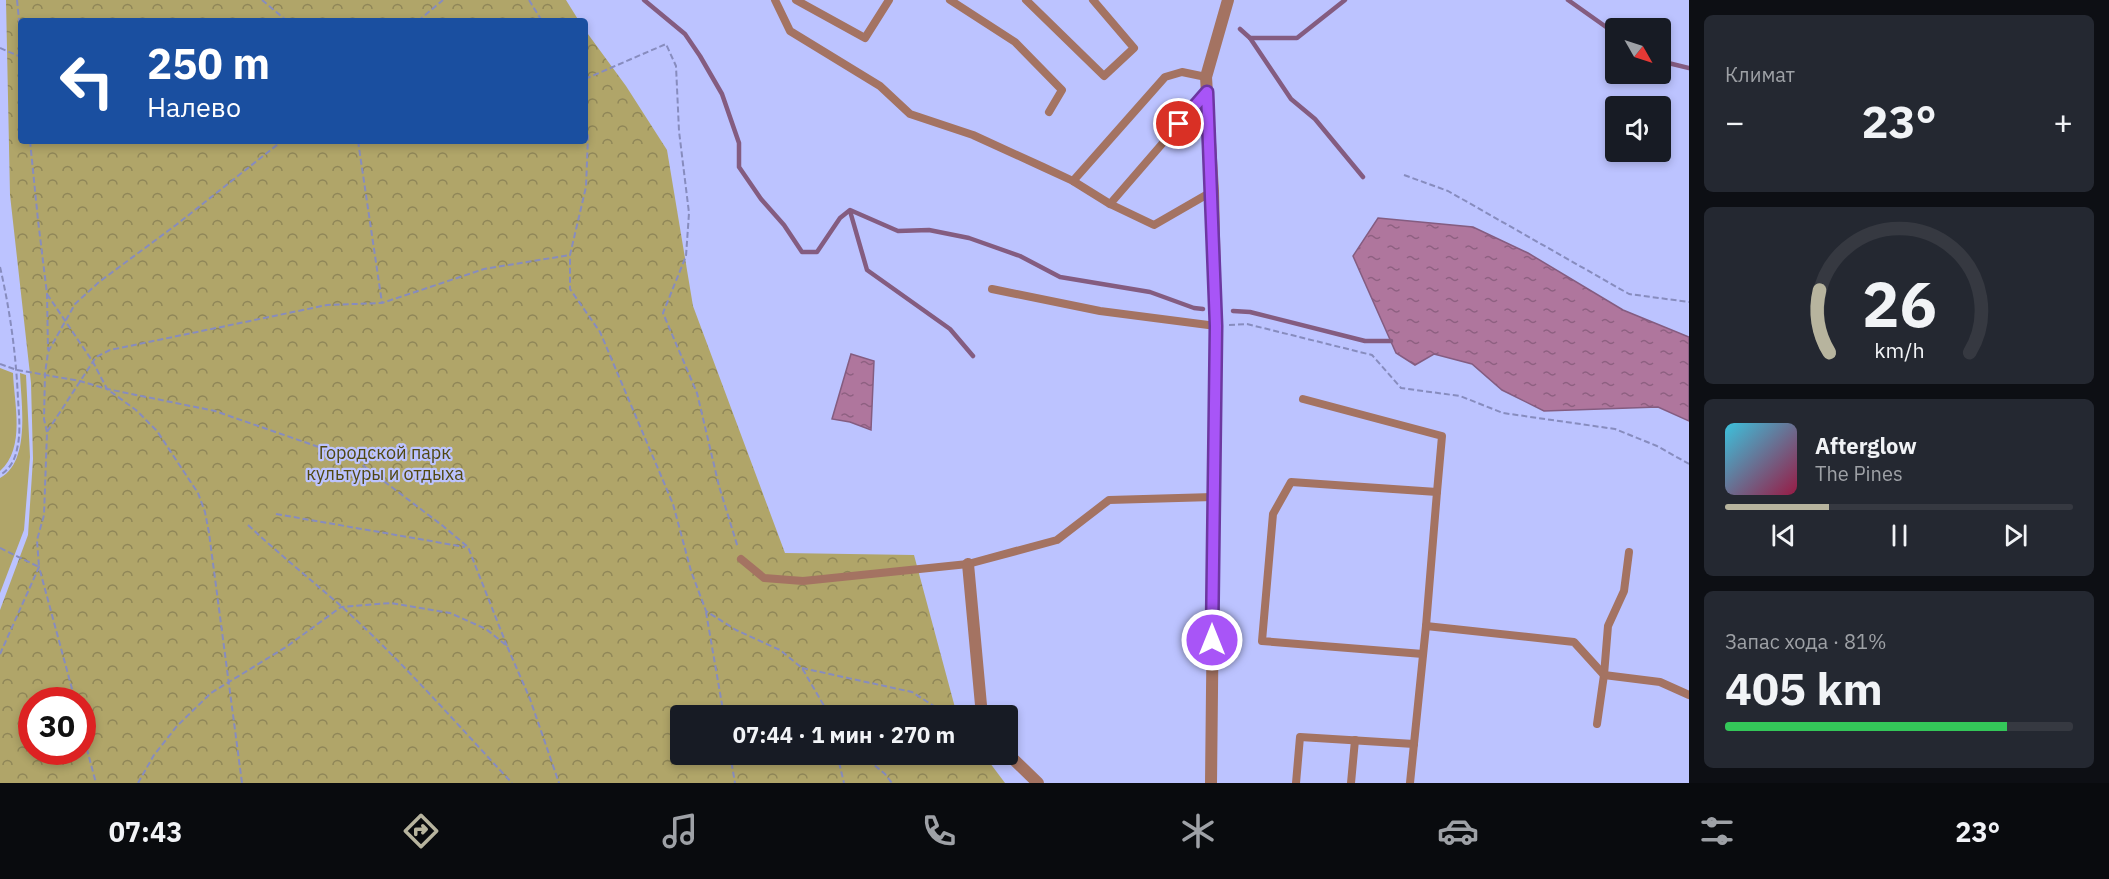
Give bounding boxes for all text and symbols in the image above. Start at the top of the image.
north arrow [1605,18,1671,84]
map controls [1605,18,1671,162]
text: 250 m [147,36,270,91]
icon: left [48,42,126,120]
text: Климат [1725,61,1795,88]
text: Налево [147,89,241,124]
text: 23° [1861,92,1937,150]
button: sound [1605,96,1671,162]
pin [1153,98,1204,149]
text: − [1725,100,1745,143]
text: + [2053,100,2073,143]
icon: arrive [1162,107,1195,140]
text: 26 [1862,263,1936,344]
text: km/h [1874,336,1924,364]
text: Afterglow [1815,431,1917,460]
park label: Городской парк культуры и отдыха [306,441,464,485]
text: The Pines [1815,460,1903,487]
icon: previous [1767,519,1800,552]
icon: pause [1883,519,1916,552]
icon: next [1999,519,2032,552]
position arrow [1180,608,1244,672]
text: Запас хода · 81% [1725,628,1887,655]
text: 405 km [1725,659,1883,717]
speed limit sign: 30 [18,687,96,765]
text: 07:44 · 1 мин · 270 m [733,720,955,749]
icon: directions [400,810,442,852]
icon: music [659,810,701,852]
icon: phone [918,810,960,852]
icon: climate [1177,810,1219,852]
icon: car [1437,810,1479,852]
icon: filters [1696,810,1738,852]
text: 07:43 [109,814,182,849]
text: 23° [1955,814,2000,849]

